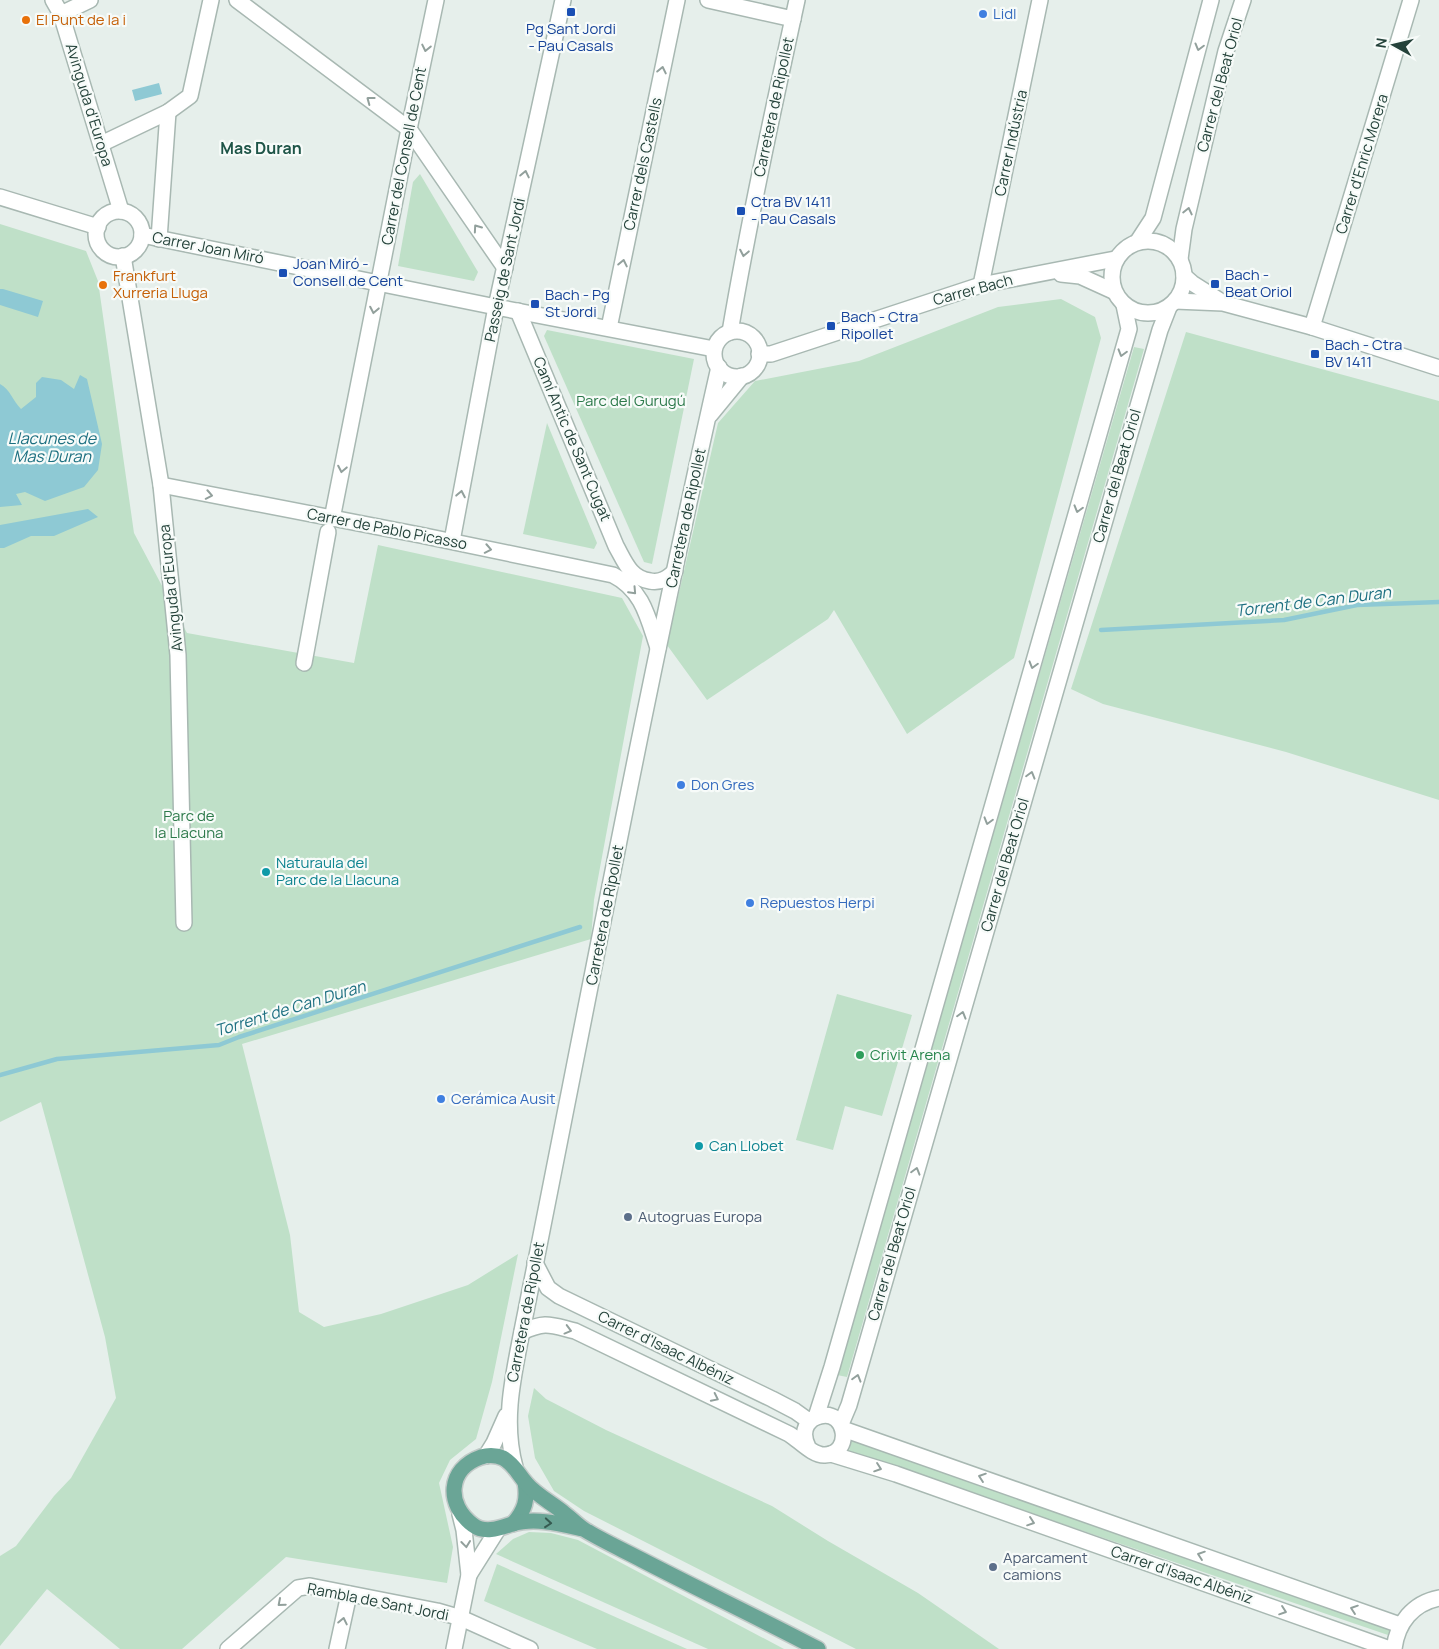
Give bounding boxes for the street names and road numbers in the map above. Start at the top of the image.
street label: Carrer del Beat Oriol [1191,15,1248,154]
street label: Carretera de Ripollet [748,35,799,179]
street label: Avinguda d'Europa [61,41,118,169]
street label: Carrer del Consell de Cent [376,65,431,247]
street label: Carrer Indústria [989,88,1032,198]
street label: Carrer d'Enric Morera [1330,91,1393,237]
street label: Carrer dels Castells [618,95,667,232]
street label: Passeig de Sant Jordi [479,196,530,344]
street label: Carrer Joan Miró [151,226,266,269]
street label: Carrer Bach [931,269,1015,310]
street label: Camí Antic de Sant Cugat [528,353,617,524]
street label: Carrer del Beat Oriol [1087,406,1146,545]
street label: Carretera de Ripollet [660,446,711,590]
street label: Carrer de Pablo Picasso [305,503,469,554]
street label: Avinguda d'Europa [153,523,188,653]
street label: Carrer del Beat Oriol [975,795,1034,934]
street label: Carretera de Ripollet [581,843,628,987]
street label: Carrer del Beat Oriol [862,1184,921,1323]
street label: Carretera de Ripollet [502,1240,549,1384]
street label: Carrer d'Isaac Albéniz [595,1305,738,1390]
street label: Carrer d'Isaac Albéniz [1108,1540,1256,1609]
street label: Rambla de Sant Jordi [305,1577,451,1626]

